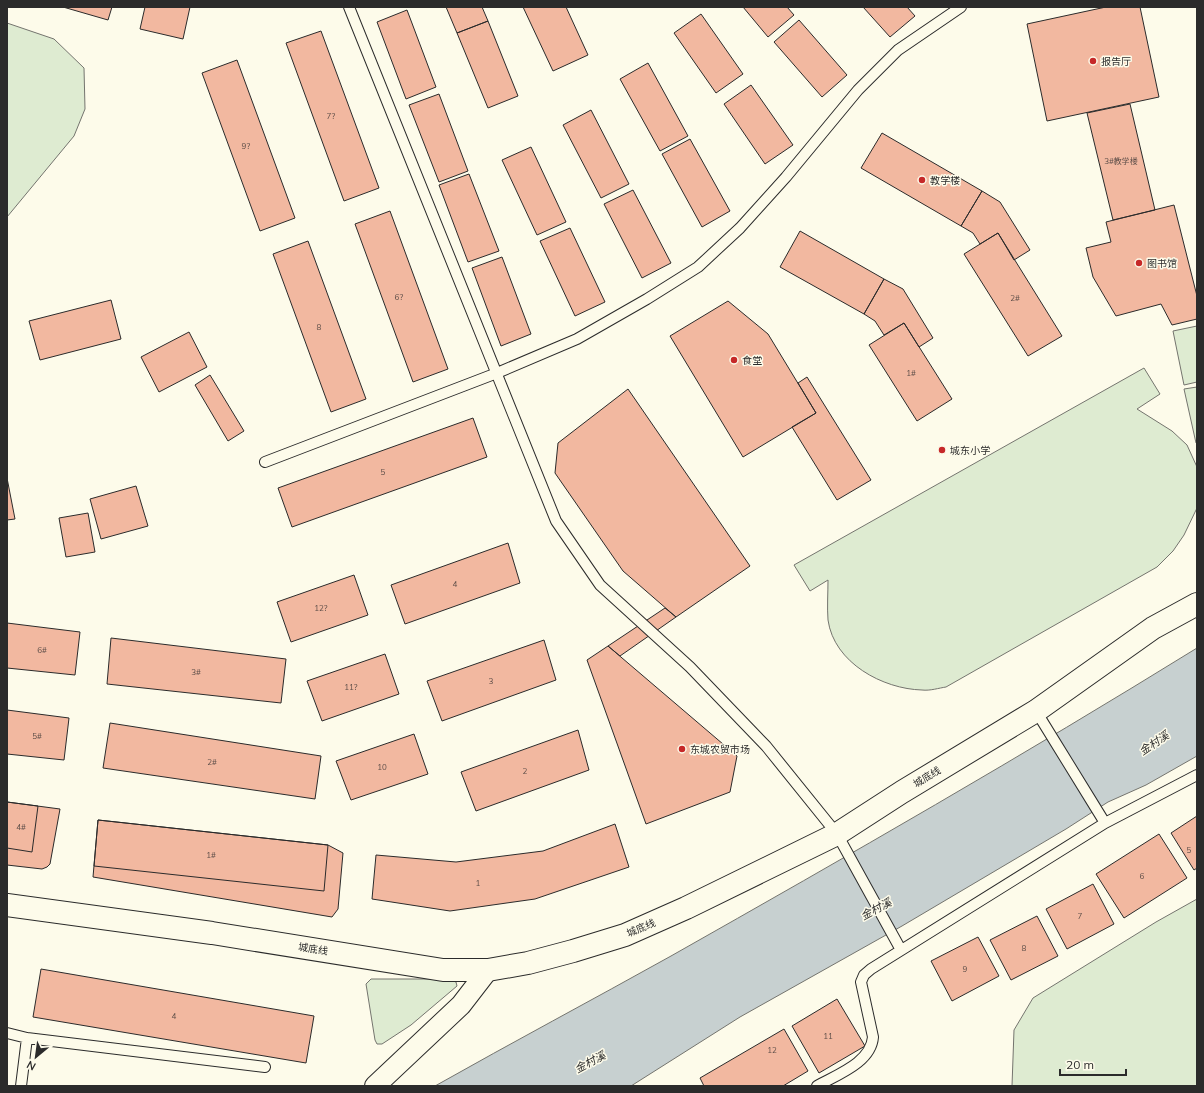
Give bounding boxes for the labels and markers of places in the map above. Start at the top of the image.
place label: 报告厅 [1101,55,1131,68]
marker: 报告厅 [1088,56,1098,66]
place label: 教学楼 [930,174,960,187]
marker: 教学楼 [917,175,927,185]
place label: 图书馆 [1147,257,1177,270]
marker: 图书馆 [1134,258,1144,268]
place label: 食堂 [742,354,762,367]
marker: 食堂 [729,355,739,365]
place label: 城东小学 [950,444,990,457]
marker: 城东小学 [937,445,947,455]
place label: 东城农贸市场 [690,743,750,756]
marker: 东城农贸市场 [677,744,687,754]

